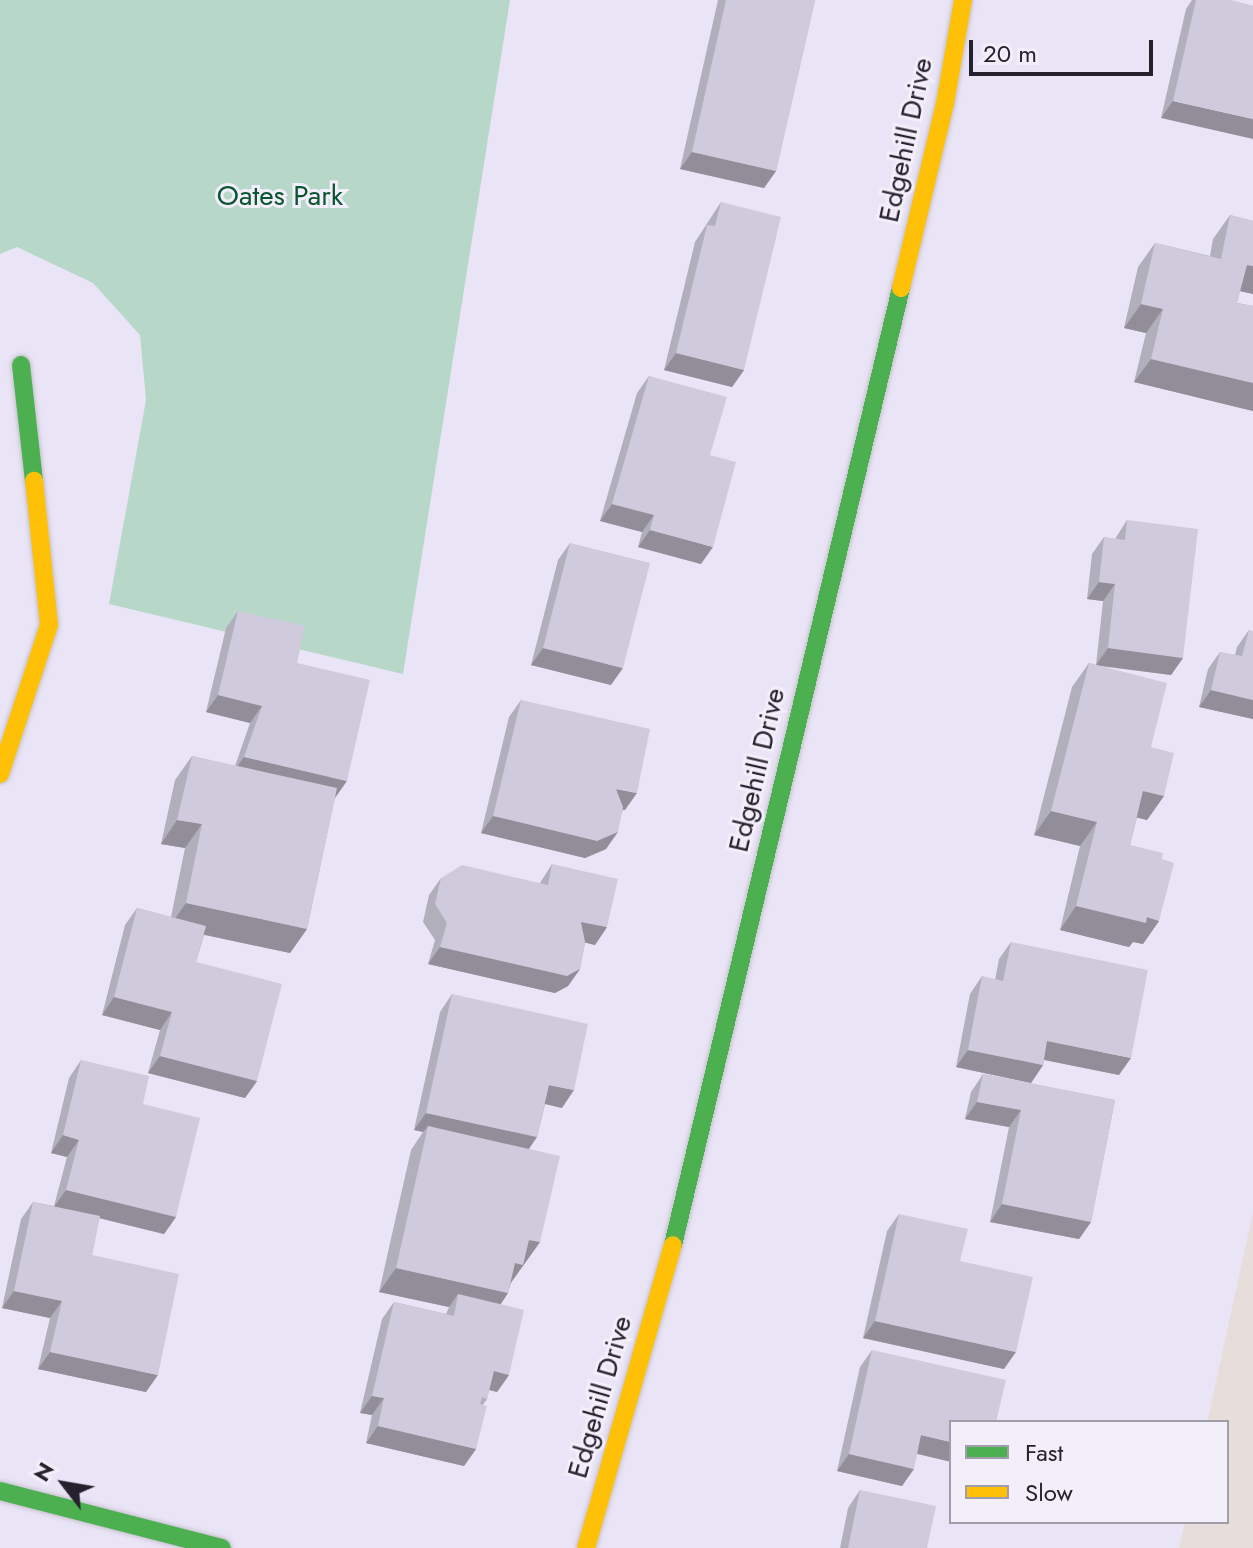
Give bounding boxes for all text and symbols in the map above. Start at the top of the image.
scale bar [973,24,1157,74]
text: 20 m [983,36,1037,71]
street label: Edgehill Drive [872,55,940,225]
park label: Oates Park [217,179,343,213]
street label: Edgehill Drive [722,685,792,855]
street label: Edgehill Drive [561,1312,639,1482]
legend [949,1420,1229,1524]
text: Fast [1025,1435,1063,1470]
north arrow [24,1444,104,1524]
text: N [25,1456,62,1487]
text: Slow [1025,1475,1073,1510]

